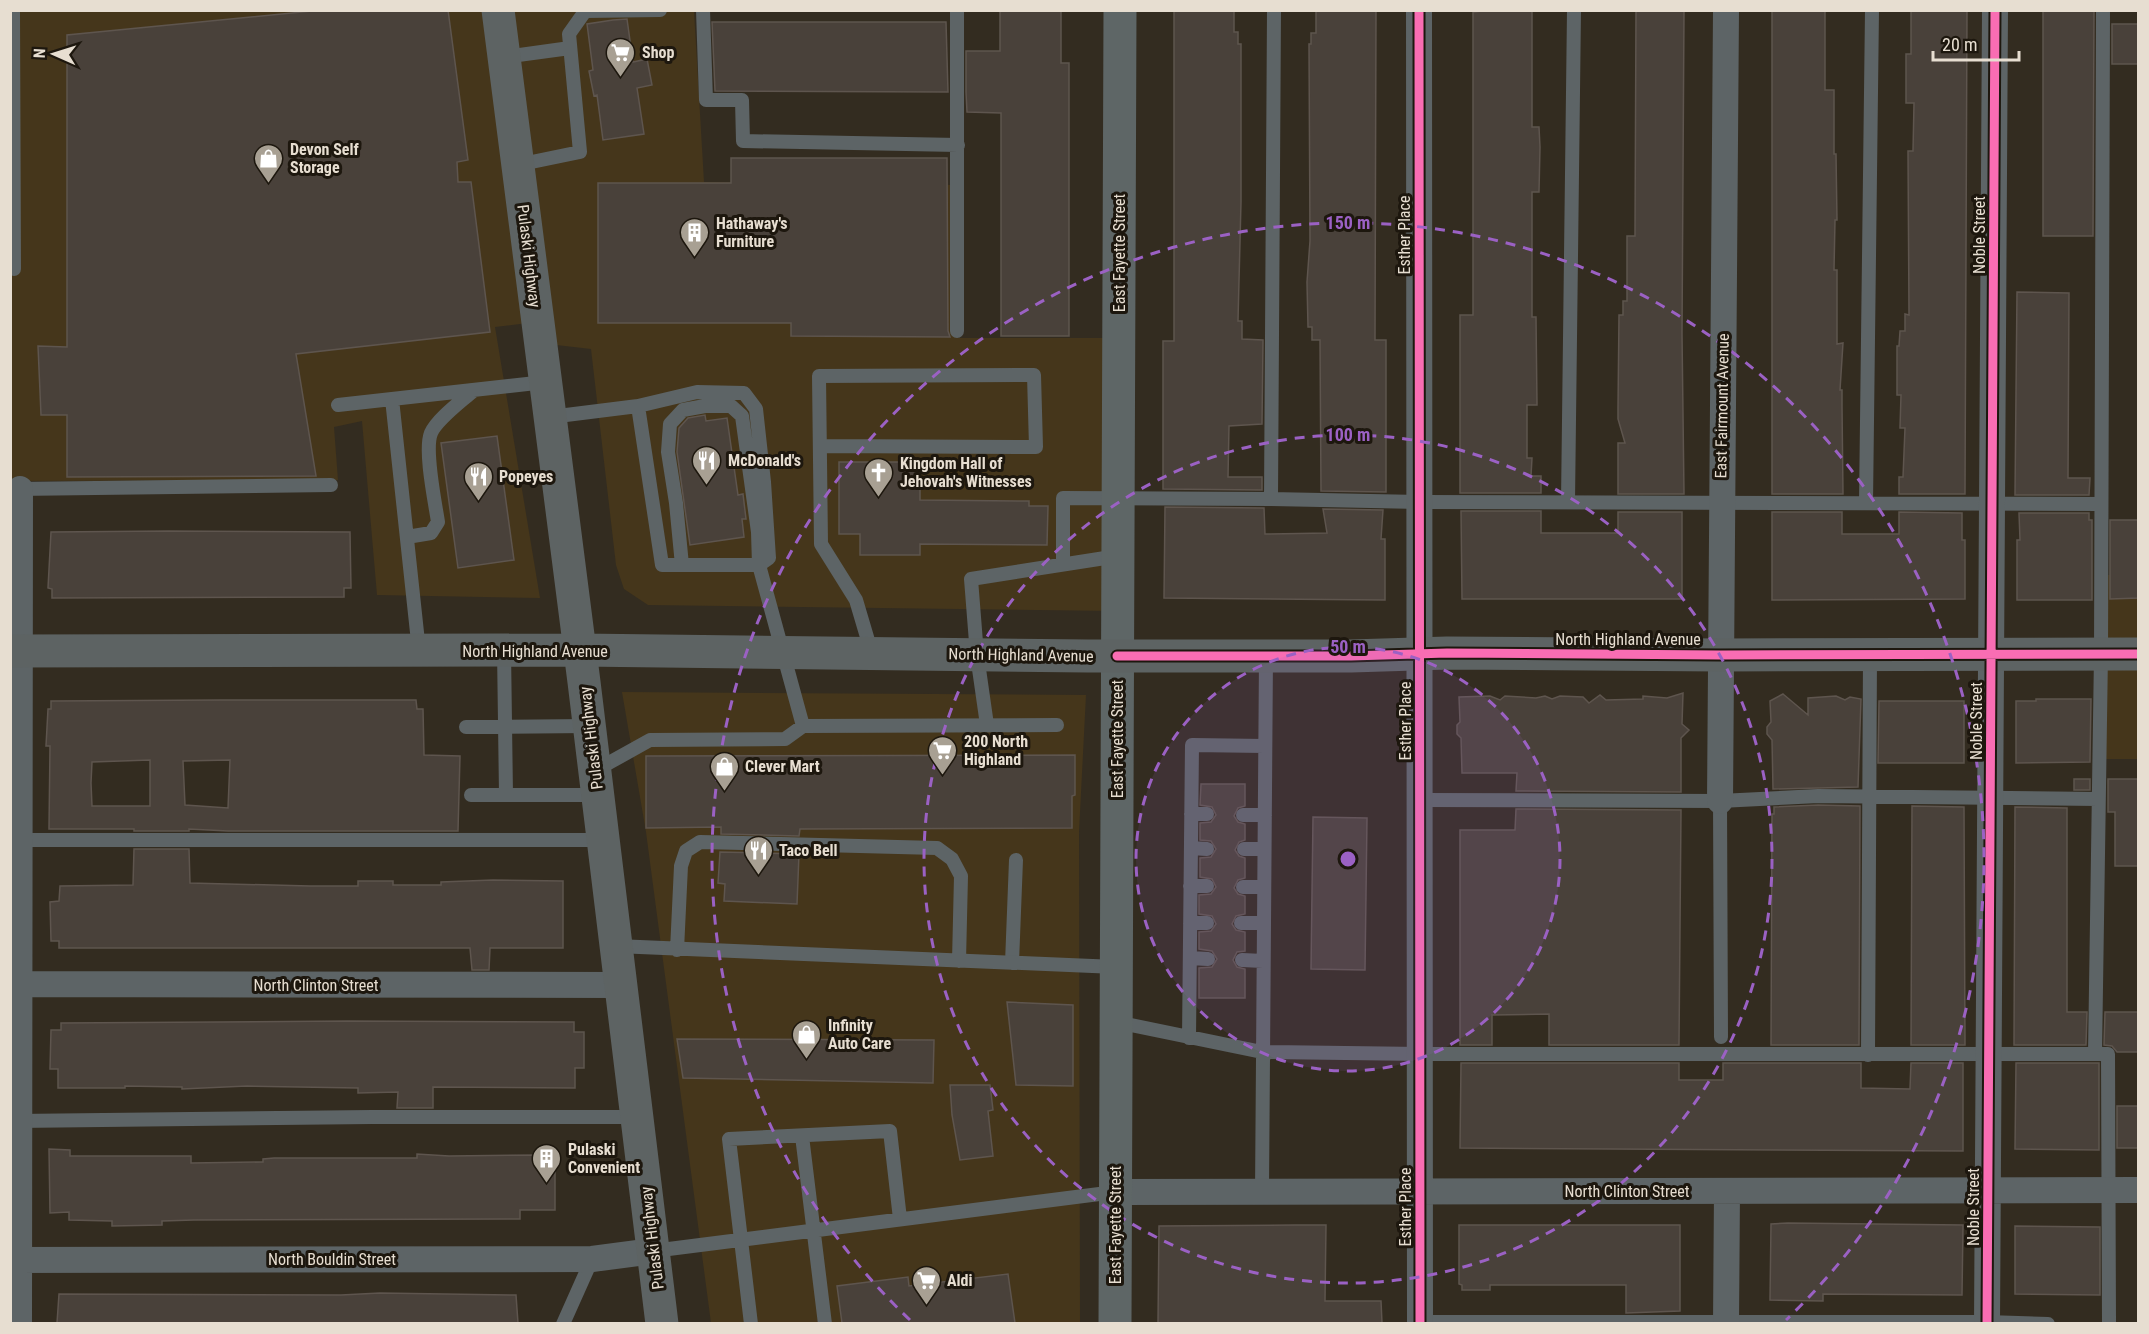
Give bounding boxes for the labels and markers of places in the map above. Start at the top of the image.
supermarket icon: Shop [605,36,637,78]
place label: Shop [642,43,674,62]
place label: Devon Self Storage [290,140,360,177]
shop icon: Devon Self Storage [253,142,285,184]
place label: Hathaway's Furniture [716,214,788,251]
building icon: Hathaway's Furniture [679,216,711,258]
restaurant icon: McDonald's [691,444,723,486]
place label: McDonald's [728,451,801,470]
place label: Kingdom Hall of Jehovah's Witnesses [900,454,1032,491]
church icon: Kingdom Hall of Jehovah's Witnesses [863,456,895,498]
restaurant icon: Popeyes [462,460,494,502]
place label: Popeyes [499,467,553,486]
place label: 200 North Highland [964,732,1028,769]
supermarket icon: 200 North Highland [927,734,959,776]
shop icon: Clever Mart [708,750,740,792]
place label: Clever Mart [745,757,820,776]
restaurant icon: Taco Bell [742,834,774,876]
place label: Taco Bell [779,841,838,860]
centre of rings [1338,849,1358,869]
place label: Infinity Auto Care [828,1016,891,1053]
shop icon: Infinity Auto Care [791,1018,823,1060]
place label: Pulaski Convenient [568,1140,640,1177]
building icon: Pulaski Convenient [531,1142,563,1184]
supermarket icon: Aldi [910,1264,942,1306]
place label: Aldi [947,1271,973,1290]

